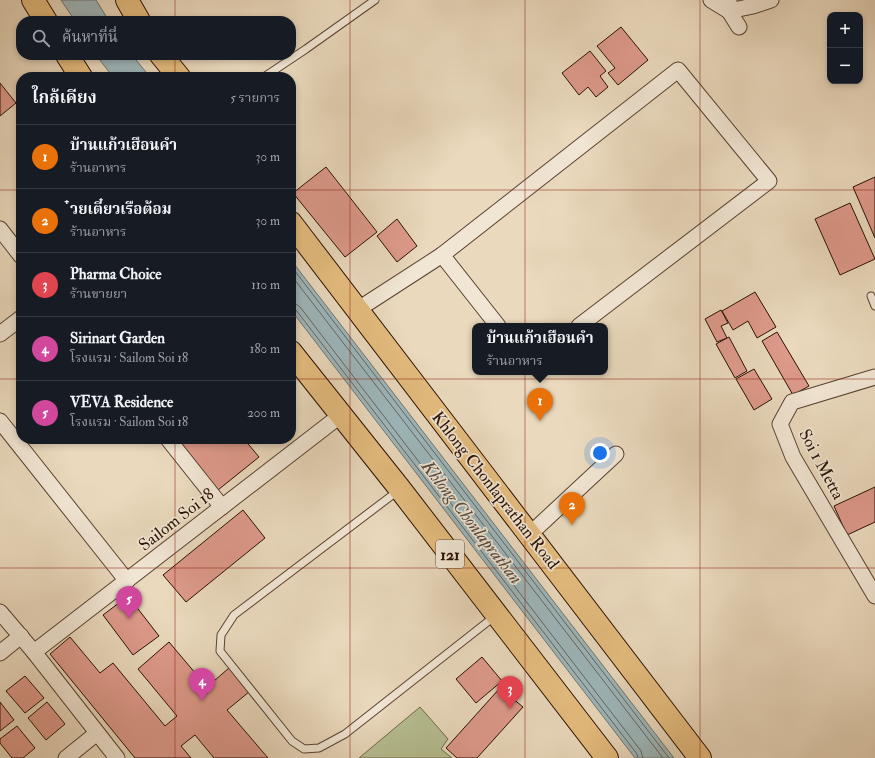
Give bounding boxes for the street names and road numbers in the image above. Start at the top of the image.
street label: Khlong Chonlaprathan Road [428,407,564,573]
street label: Soi 1 Metta [794,425,849,504]
street label: Sailom Soi 18 [134,483,218,555]
road number: 121 [436,540,464,568]

